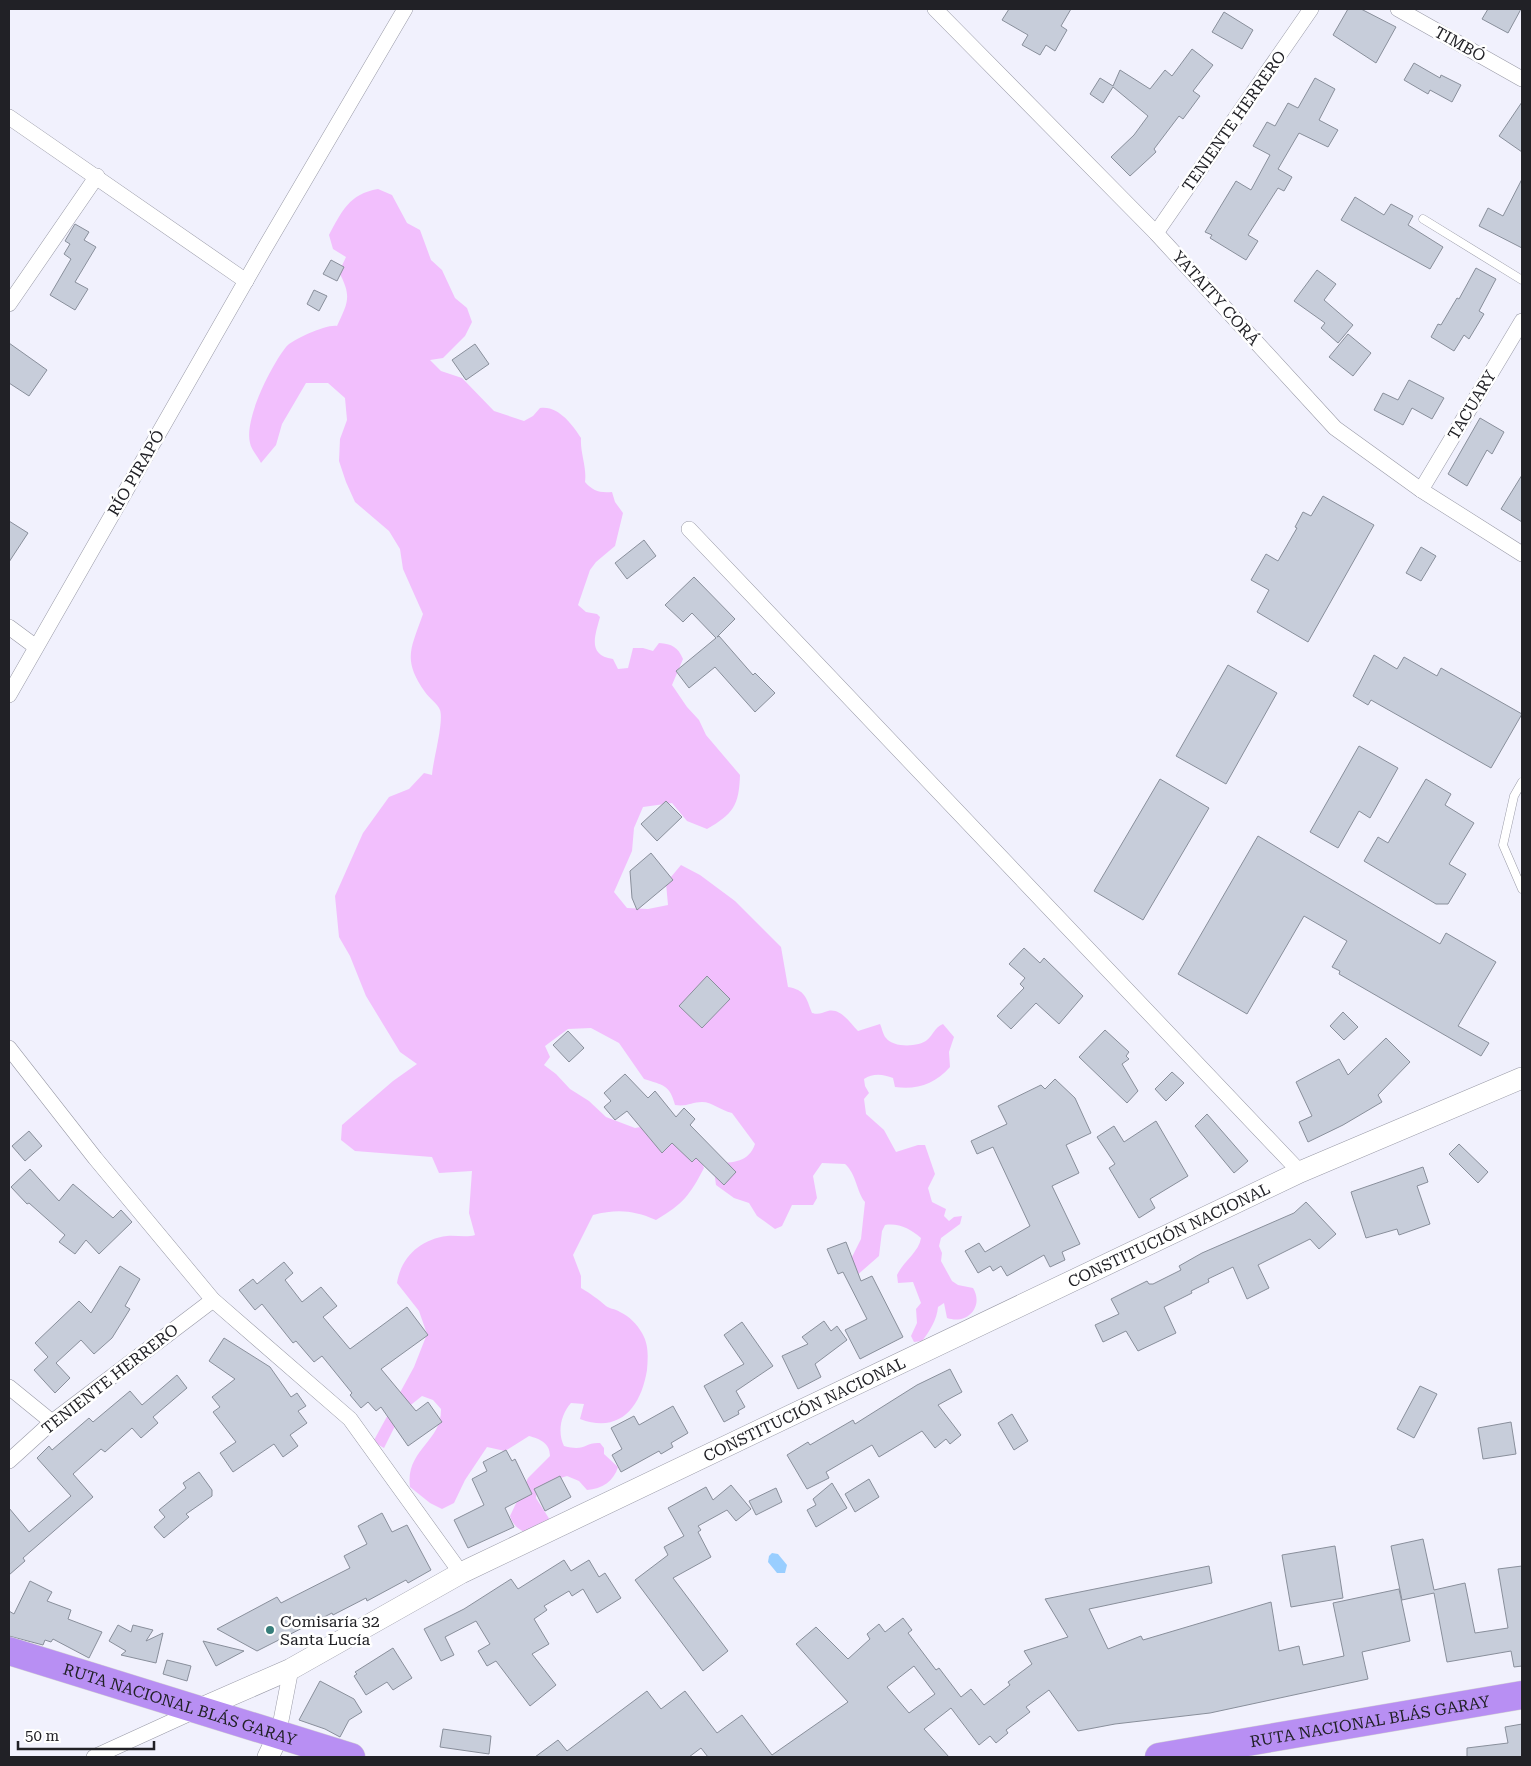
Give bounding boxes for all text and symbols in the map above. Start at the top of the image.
street label: TIMBÓ [1431,22,1489,66]
street label: TENIENTE HERRERO [1178,47,1290,195]
street label: YATAITY CORÁ [1169,247,1264,350]
street label: TACUARY [1444,367,1500,443]
street label: RÍO PIRAPÓ [104,427,168,519]
street label: CONSTITUCIÓN NACIONAL [1064,1178,1273,1291]
street label: TENIENTE HERRERO [38,1320,182,1438]
street label: CONSTITUCIÓN NACIONAL [700,1353,908,1465]
place label: Comisaría 32 Santa Lucía [280,1612,380,1649]
marker: Comisaría 32 Santa Lucía [264,1624,276,1636]
street label: RUTA NACIONAL BLÁS GARAY [61,1659,299,1749]
street label: RUTA NACIONAL BLÁS GARAY [1248,1691,1491,1751]
scale bar [18,1718,154,1750]
text: 50 m [25,1727,60,1745]

